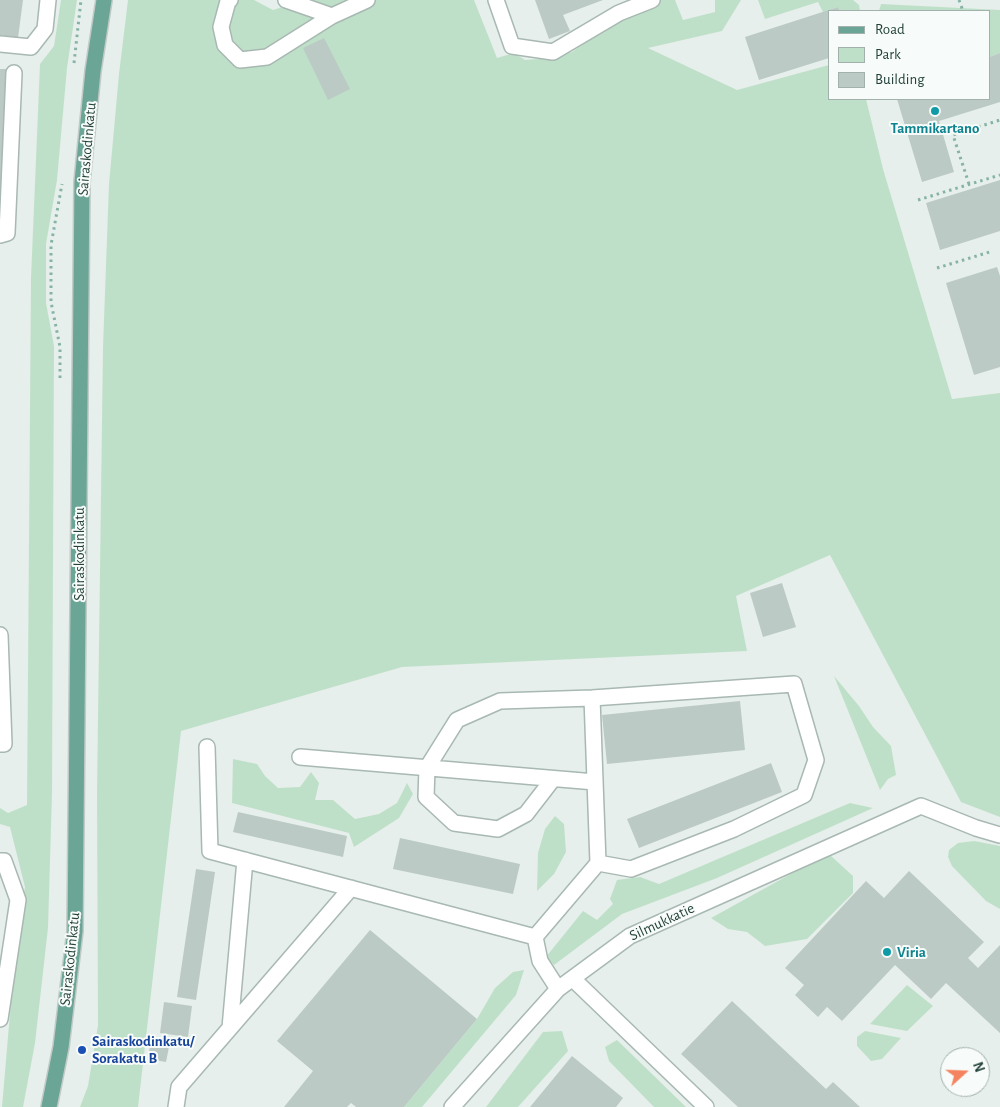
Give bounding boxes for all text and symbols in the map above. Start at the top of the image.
legend [828,10,990,100]
text: Road [875,22,905,37]
text: Park [875,47,901,62]
text: Building [875,72,925,87]
street label: Sairaskodinkatu [74,102,100,196]
marker: Tammikartano [929,105,941,117]
place label: Tammikartano [891,119,979,137]
street label: Sairaskodinkatu [70,507,88,601]
street label: Silmukkatie [627,899,697,945]
street label: Sairaskodinkatu [56,912,84,1006]
place label: Viria [897,943,926,961]
marker: Viria [881,946,893,958]
place label: Sairaskodinkatu/ Sorakatu B [92,1032,194,1067]
marker: Sairaskodinkatu/ Sorakatu B [76,1044,88,1056]
north arrow [940,1047,990,1097]
text: N [970,1060,986,1074]

